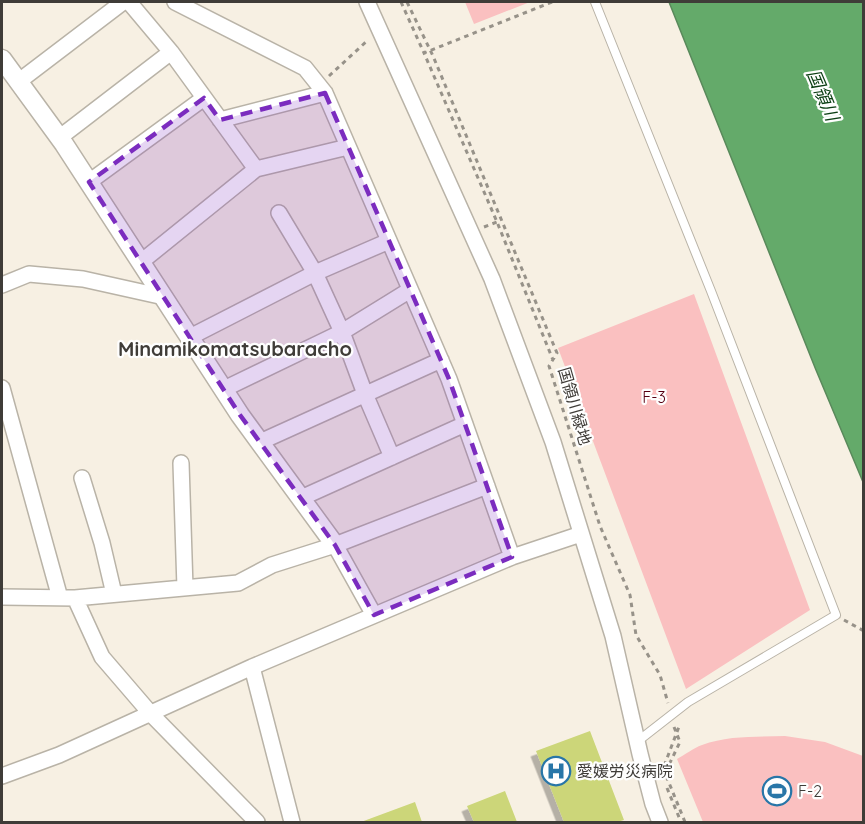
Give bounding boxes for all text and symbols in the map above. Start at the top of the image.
water label: 国領川 [802,66,845,126]
district label: Minamikomatsubaracho [118,336,352,361]
street label: 国領川緑地 [554,365,596,447]
park label: F-3 [642,387,666,407]
hospital icon: 愛媛労災病院 [540,755,572,787]
place label: 愛媛労災病院 [577,761,673,781]
sports icon: F-2 [761,775,793,807]
place label: F-2 [798,781,822,801]

